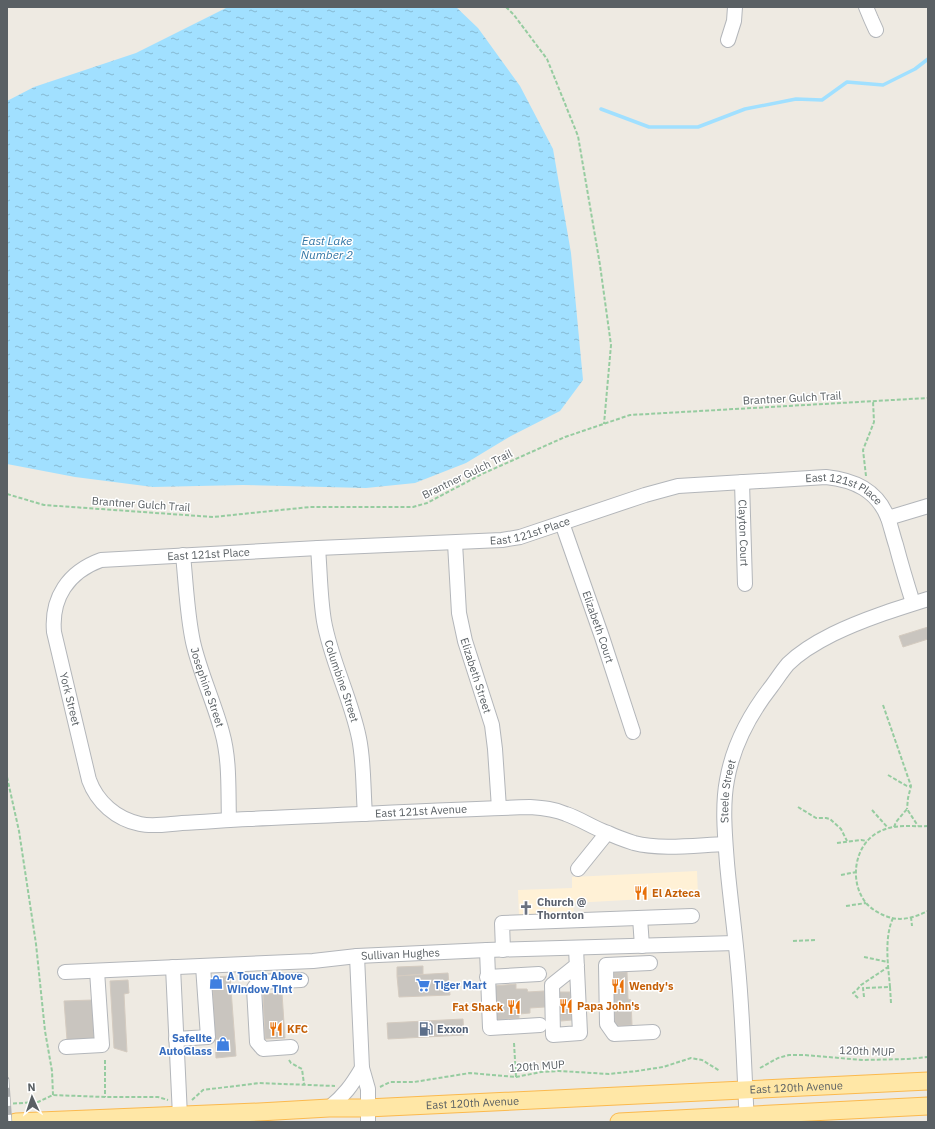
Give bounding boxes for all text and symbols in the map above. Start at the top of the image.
water label: East Lake Number 2 [301,233,353,262]
street label: Brantner Gulch Trail [742,388,842,408]
street label: Brantner Gulch Trail [420,446,514,502]
street label: East 121st Place [805,470,885,508]
street label: Brantner Gulch Trail [91,494,191,514]
street label: Clayton Court [736,499,751,567]
street label: East 121st Place [490,514,572,548]
street label: East 121st Place [167,545,250,563]
street label: Elizabeth Court [579,589,617,665]
street label: Elizabeth Street [457,636,495,715]
street label: Columbine Street [322,638,362,724]
street label: Josephine Street [188,646,227,729]
street label: York Street [57,671,83,727]
street label: Steele Street [717,757,739,823]
street label: East 121st Avenue [375,802,467,820]
restaurant icon: El Azteca [633,885,649,901]
place label: El Azteca [652,886,700,900]
place label: Church @ Thornton [537,895,587,922]
church icon: Church @ Thornton [518,900,534,916]
street label: Sullivan Hughes [361,945,440,963]
place label: A Touch Above Window Tint [227,969,303,996]
shop icon: A Touch Above Window Tint [208,974,224,990]
supermarket icon: Tiger Mart [415,977,431,993]
place label: Tiger Mart [434,978,487,992]
restaurant icon: Wendy's [610,978,626,994]
place label: Wendy's [629,979,674,993]
restaurant icon: Papa John's [558,998,574,1014]
restaurant icon: Fat Shack [506,999,522,1015]
place label: Papa John's [577,999,640,1013]
place label: Fat Shack [452,1000,504,1014]
restaurant icon: KFC [268,1021,284,1037]
fuel station icon: Exxon [418,1021,434,1037]
place label: KFC [287,1022,308,1036]
place label: Exxon [437,1022,469,1036]
place label: Safelite AutoGlass [159,1031,212,1058]
shop icon: Safelite AutoGlass [215,1036,231,1052]
street label: 120th MUP [839,1043,895,1059]
street label: 120th MUP [509,1057,566,1075]
north arrow [12,1077,52,1117]
street label: East 120th Avenue [749,1078,843,1097]
text: N [27,1080,36,1094]
street label: East 120th Avenue [426,1094,520,1112]

